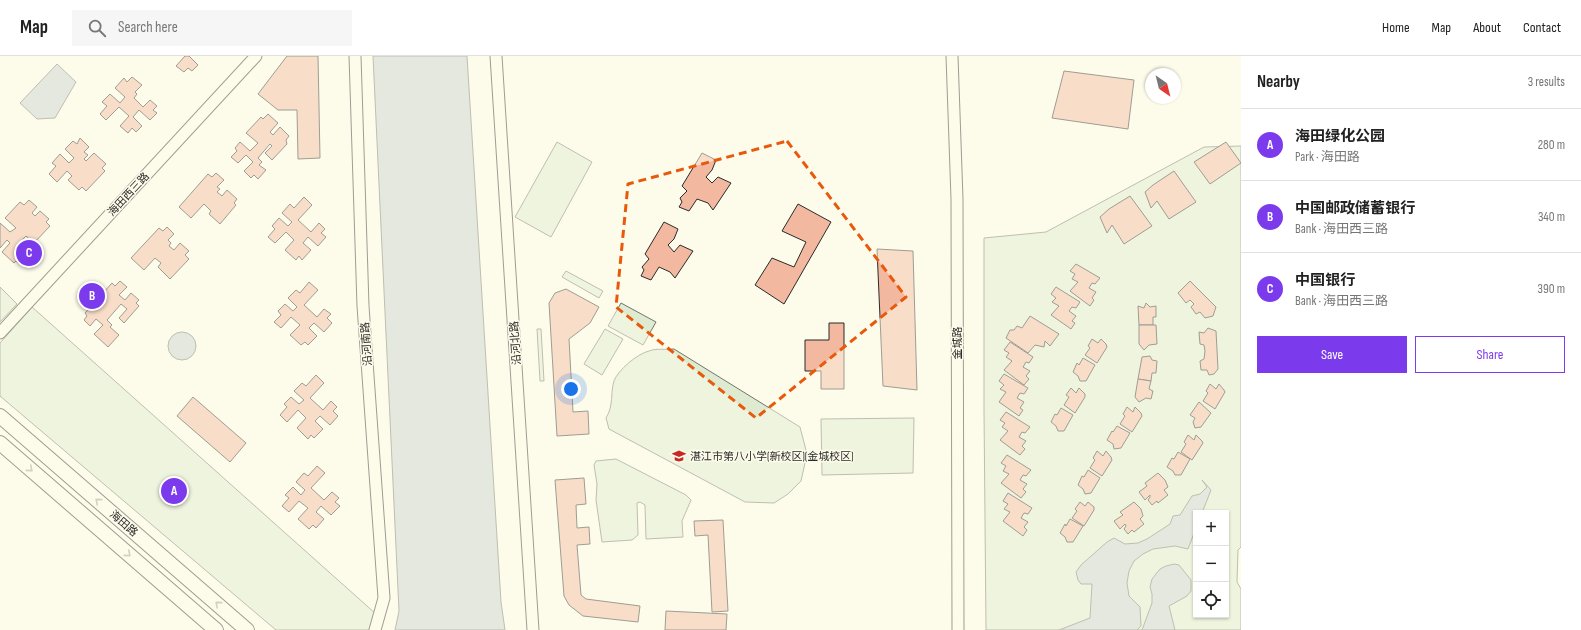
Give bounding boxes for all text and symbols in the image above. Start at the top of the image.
search box [72,10,352,46]
text: Map [20,16,48,39]
icon: search [86,17,108,39]
text: Search here [118,18,178,37]
text: Home [1382,19,1410,36]
text: Map [1432,19,1451,36]
text: About [1473,19,1501,36]
text: Contact [1523,19,1561,36]
north arrow [1145,68,1181,104]
text: Nearby [1257,72,1300,92]
text: 3 results [1528,74,1565,90]
text: 海田绿化公园 [1295,127,1385,146]
text: A [1267,137,1273,153]
text: 280 m [1538,137,1565,153]
text: Park · 海田路 [1295,149,1360,165]
street label: 海田西三路 [105,170,152,219]
text: 中国邮政储蓄银行 [1295,199,1415,218]
text: B [1267,209,1273,225]
text: 340 m [1538,209,1565,225]
text: Bank · 海田西三路 [1295,221,1388,237]
pin: C [16,238,42,268]
text: 中国银行 [1295,271,1355,290]
pin: B [79,281,105,311]
text: C [1267,281,1273,297]
text: 390 m [1538,281,1565,297]
text: Bank · 海田西三路 [1295,293,1388,309]
street label: 沿河北路 [507,321,524,365]
street label: 沿河南路 [358,322,375,366]
street label: 金城路 [951,327,964,360]
button: Save [1257,336,1407,373]
button: Share [1415,336,1565,373]
your location [561,379,581,399]
school or university icon: 湛江市第八小学(新校区)(金城校区) [671,448,687,464]
place label: 湛江市第八小学(新校区)(金城校区) [690,450,854,463]
one-way arrow [25,464,32,471]
pin: A [161,476,187,506]
one-way arrow [96,499,103,506]
street label: 海田路 [107,508,140,539]
map controls [1193,510,1229,618]
button: + [1193,510,1229,546]
button: − [1193,546,1229,582]
one-way arrow [123,549,131,556]
button: locate [1193,582,1229,618]
one-way arrow [215,602,222,609]

